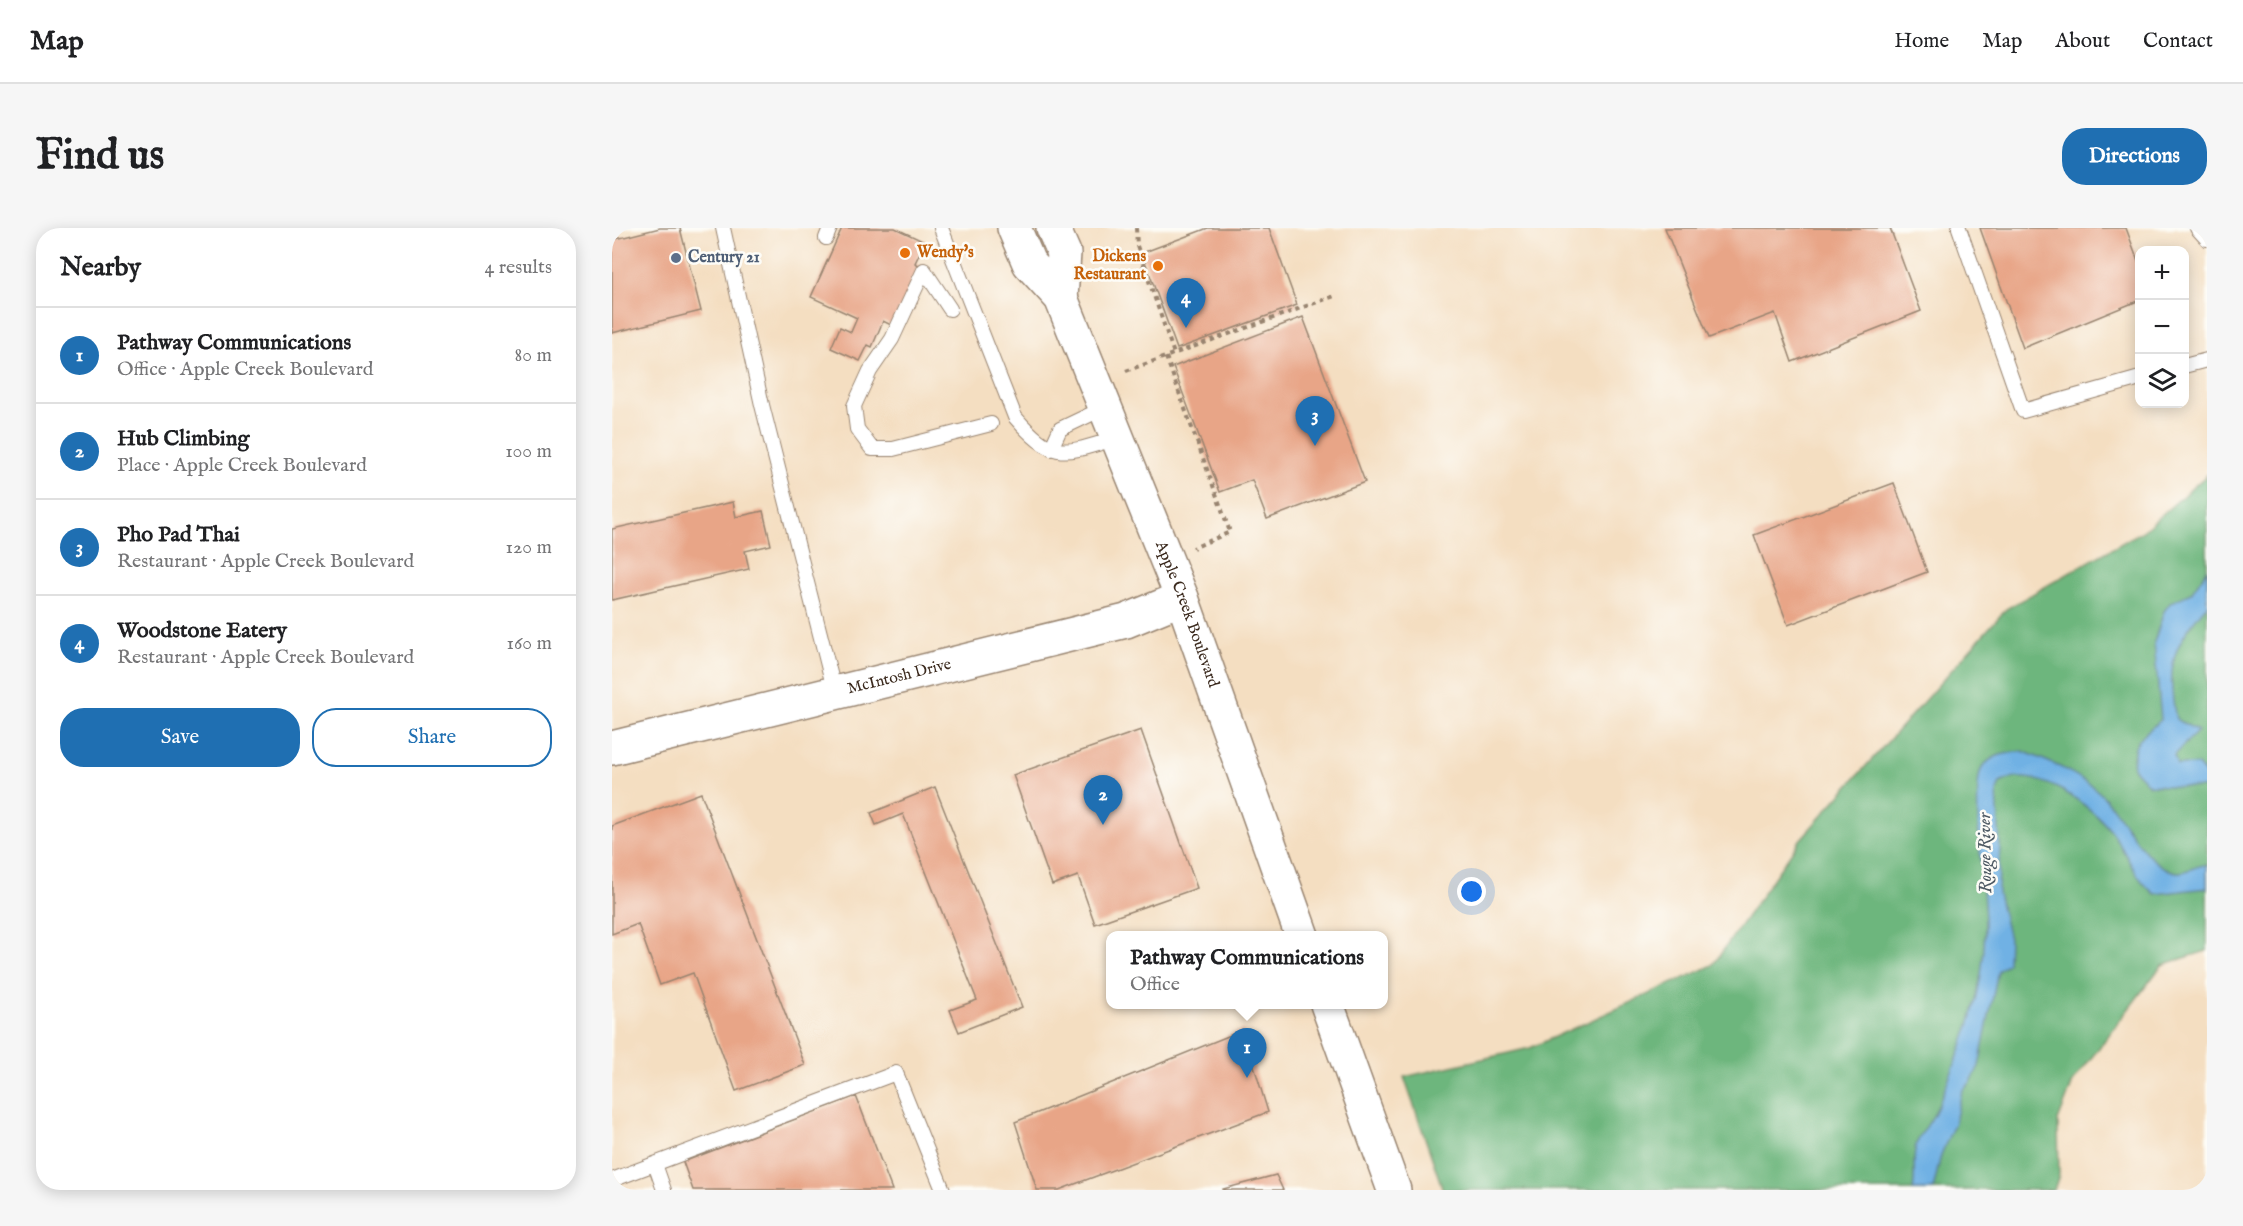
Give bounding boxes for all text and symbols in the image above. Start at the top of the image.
text: Map [30,24,84,59]
text: Home [1894,28,1949,55]
text: Map [1982,28,2022,55]
text: About [2055,28,2110,55]
text: Contact [2143,28,2213,55]
button: Directions [2062,128,2207,185]
text: Find us [36,130,164,183]
place label: Wendy's [916,243,974,263]
marker: Wendy's [898,246,912,260]
map controls [2135,246,2189,408]
button: + [2135,246,2189,300]
place label: Dickens Restaurant [1073,247,1147,285]
place label: Century 21 [688,248,760,268]
text: Nearby [60,251,141,284]
marker: Century 21 [669,251,683,265]
text: 4 results [485,255,552,280]
marker: Dickens Restaurant [1151,259,1165,273]
pin: 4 [1166,279,1206,328]
button: − [2135,300,2189,354]
text: Pathway Communications [117,329,351,357]
text: 1 [76,343,83,368]
text: 80 m [515,343,552,368]
button: layers [2135,354,2189,408]
text: Office · Apple Creek Boulevard [117,357,373,382]
pin: 3 [1296,396,1334,446]
text: Hub Climbing [117,425,249,453]
text: 2 [75,439,84,464]
text: 100 m [505,439,552,464]
text: Place · Apple Creek Boulevard [117,453,367,478]
text: Pho Pad Thai [117,521,240,549]
text: 3 [76,535,83,560]
text: 120 m [506,535,552,560]
street label: Apple Creek Boulevard [1150,537,1223,691]
text: Restaurant · Apple Creek Boulevard [117,549,414,574]
text: Woodstone Eatery [117,617,287,645]
text: 4 [75,631,84,656]
text: 160 m [506,631,552,656]
text: Restaurant · Apple Creek Boulevard [117,645,414,670]
street label: McIntosh Drive [845,655,953,699]
button: Save [60,708,300,767]
button: Share [312,708,552,767]
pin: 2 [1084,776,1122,825]
water label: Rouge River [1974,812,1998,893]
your location [1457,877,1486,906]
popup [1106,931,1388,1009]
text: Pathway Communications [1130,944,1364,972]
text: Office [1130,972,1180,997]
pin: 1 [1228,1028,1266,1078]

